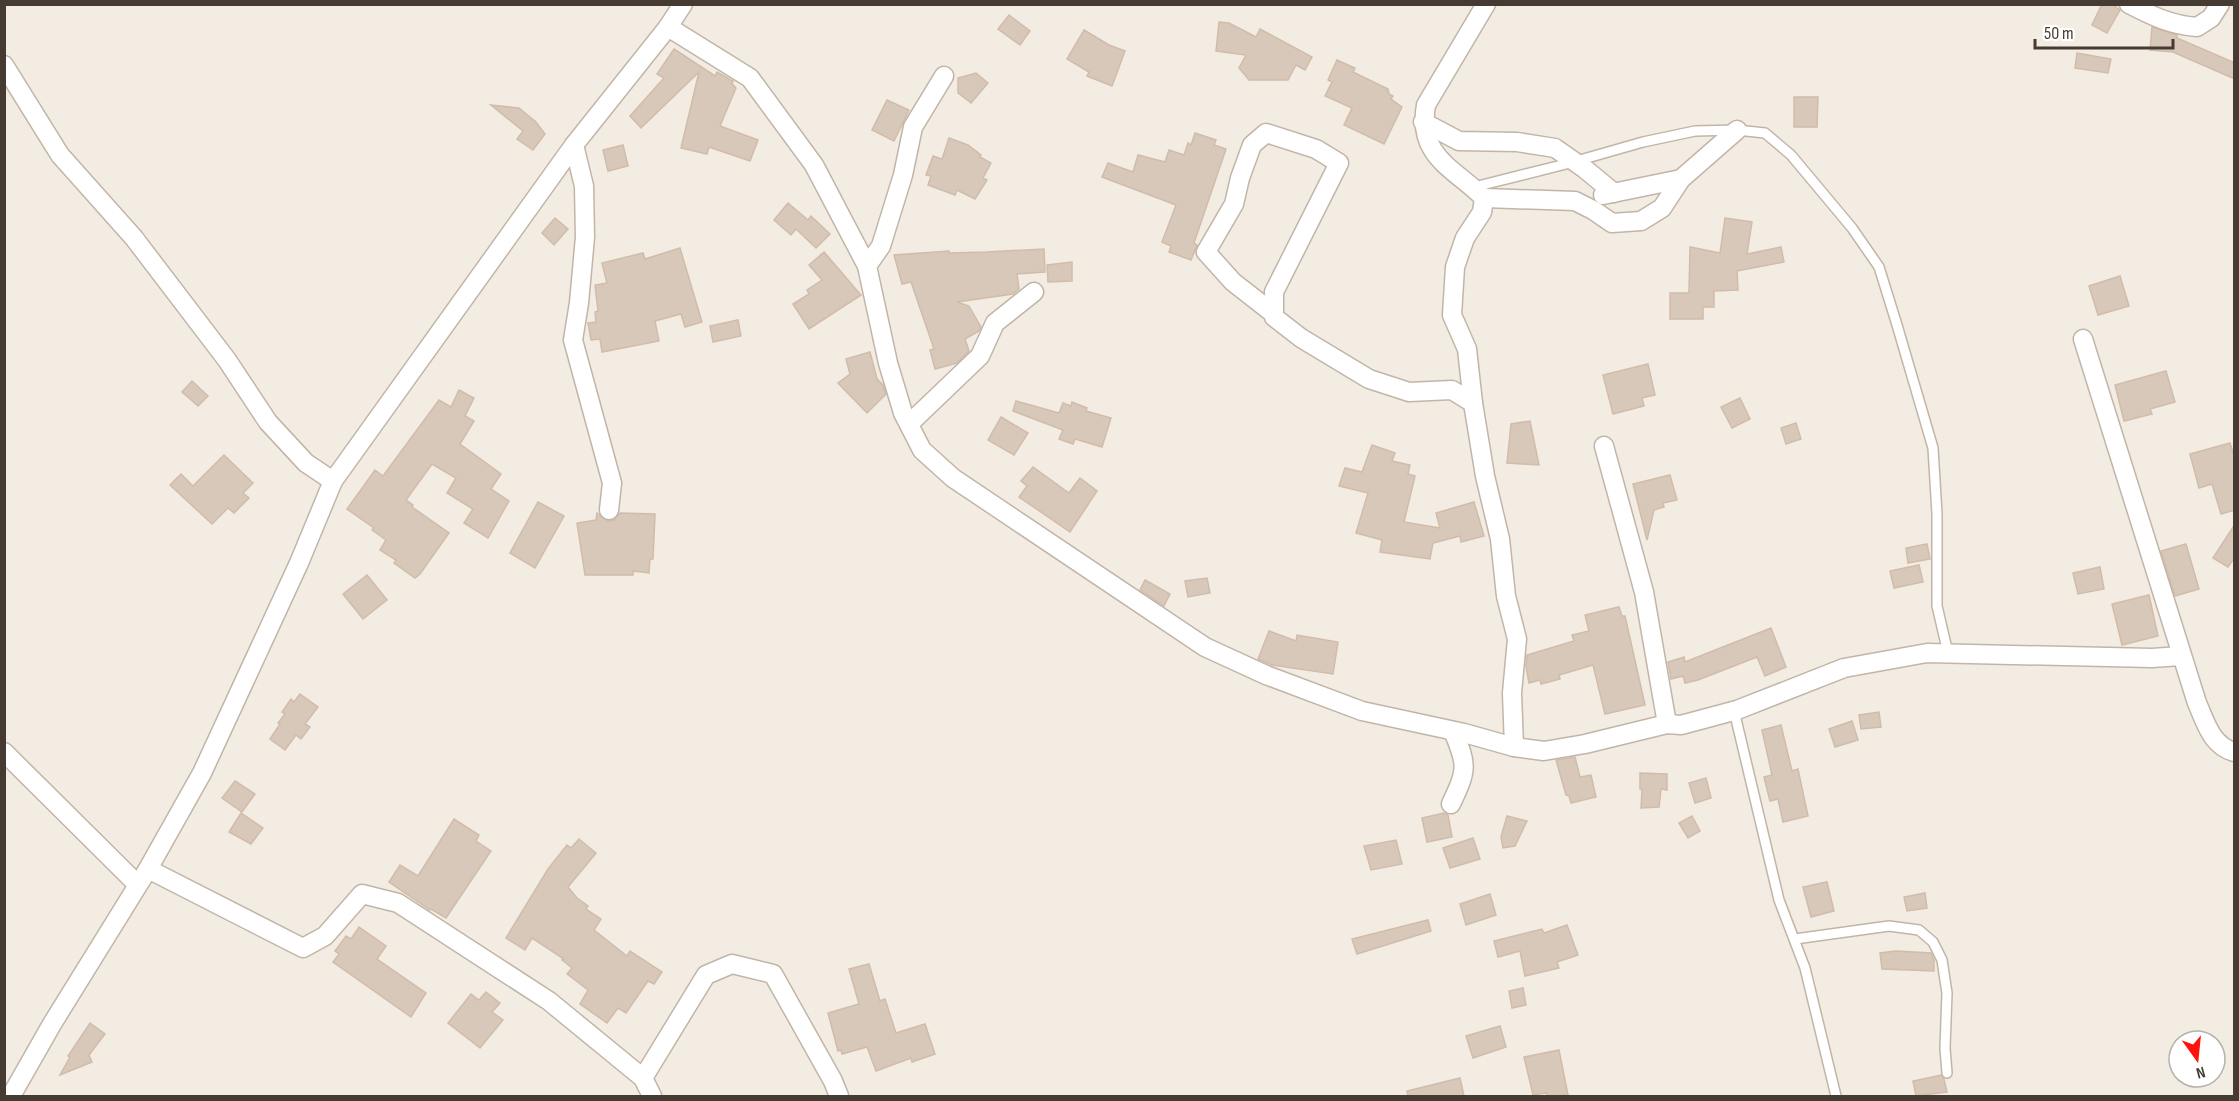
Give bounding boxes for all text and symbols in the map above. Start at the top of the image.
scale bar [2035,12,2173,50]
text: 50 m [2044,23,2074,44]
north arrow [2167,1029,2227,1089]
text: N [2194,1062,2207,1082]

